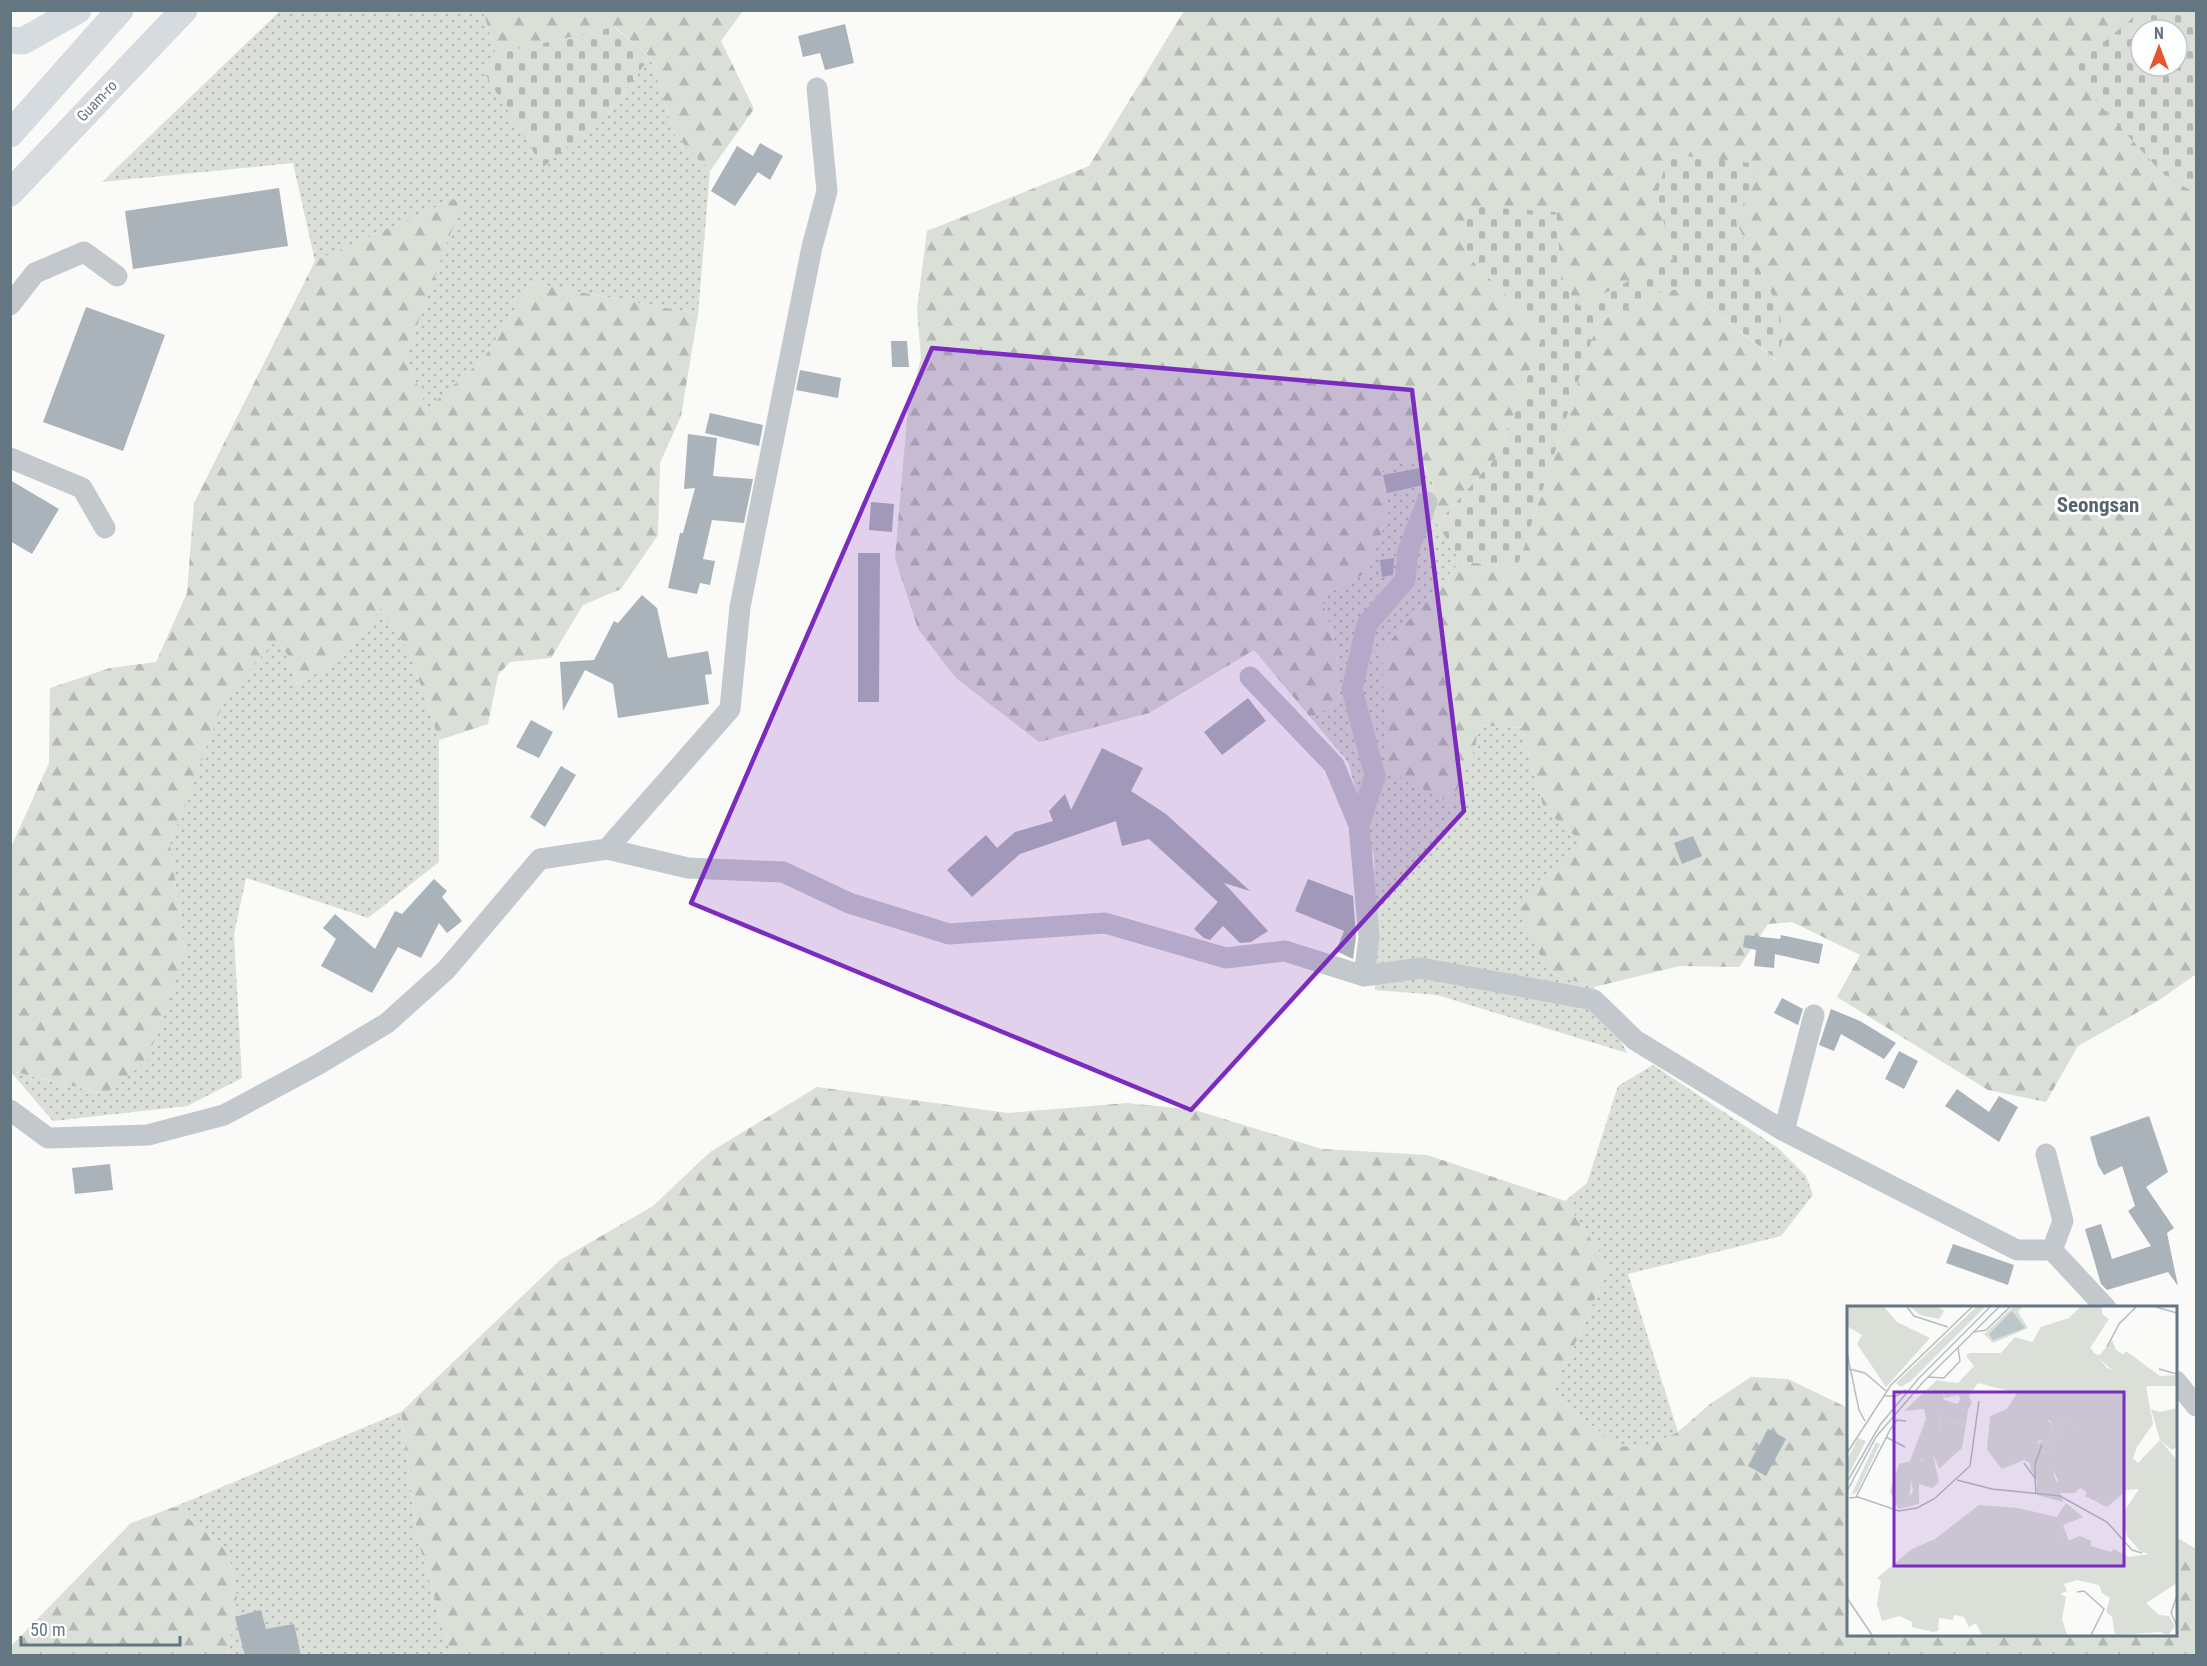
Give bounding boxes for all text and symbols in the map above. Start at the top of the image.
north arrow [2129,18,2189,78]
text: N [2154,24,2164,43]
street label: Guam-ro [73,77,121,125]
district label: Seongsan [2057,493,2139,517]
inset map [1847,1306,2177,1636]
scale bar [21,1609,180,1647]
text: 50 m [30,1619,65,1640]

